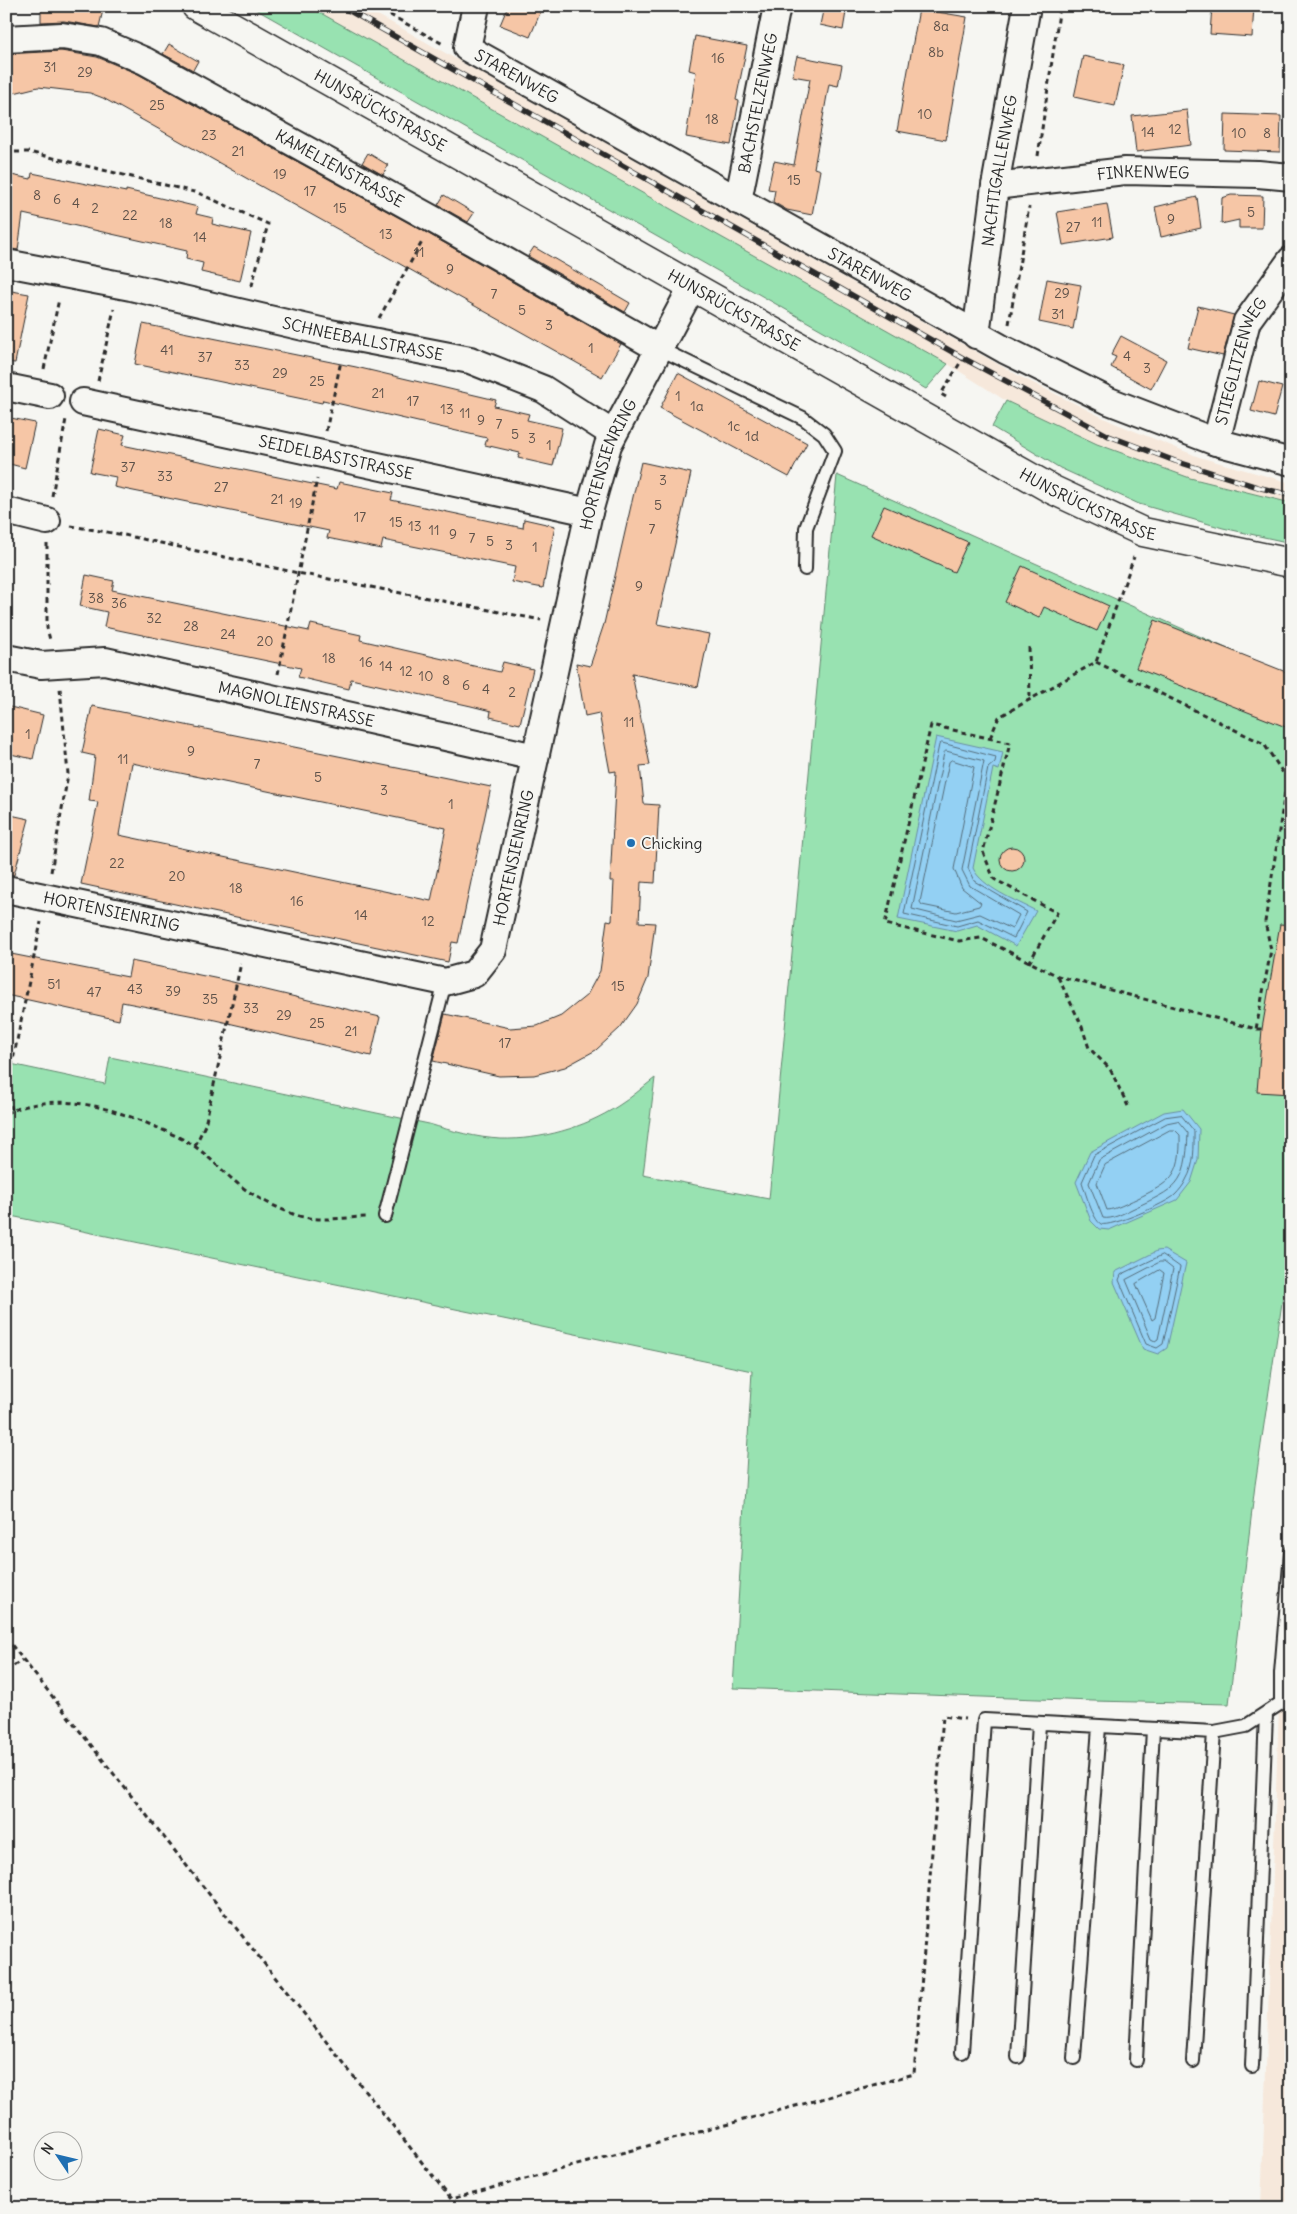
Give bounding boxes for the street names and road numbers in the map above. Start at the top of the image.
street label: BACHSTELZENWEG [734,31,781,175]
street label: STARENWEG [471,44,562,107]
street label: HUNSRÜCKSTRASSE [311,65,450,156]
street label: NACHTIGALLENWEG [977,93,1021,248]
street label: KAMELIENSTRASSE [272,125,408,212]
street label: FINKENWEG [1096,161,1190,184]
street label: STARENWEG [825,243,915,306]
street label: HUNSRÜCKSTRASSE [664,265,804,355]
street label: STIEGLITZENWEG [1211,293,1271,427]
street label: SCHNEEBALLSTRASSE [281,312,445,365]
street label: HORTENSIENRING [575,395,641,532]
street label: SEIDELBASTSTRASSE [257,430,415,484]
street label: HUNSRÜCKSTRASSE [1016,463,1158,544]
street label: MAGNOLIENSTRASSE [216,677,376,731]
street label: HORTENSIENRING [489,788,538,928]
street label: HORTENSIENRING [42,887,182,936]

